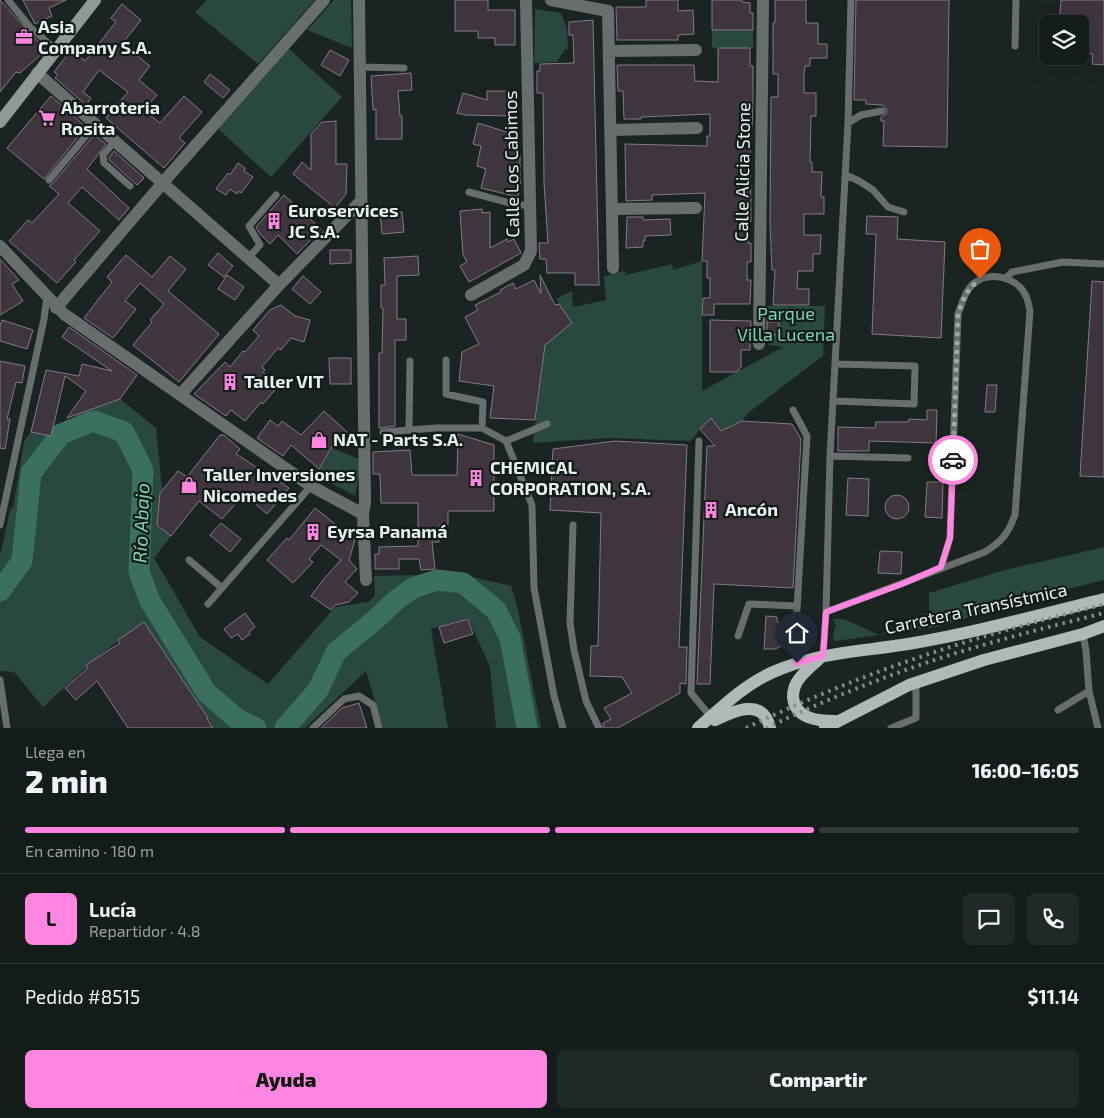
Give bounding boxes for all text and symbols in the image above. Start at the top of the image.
place label: Asia Company S.A. [38,15,152,58]
map controls [1039,15,1089,65]
button: layers [1039,15,1089,65]
office icon: Asia Company S.A. [14,27,34,47]
street label: Calle Los Cabimos [499,90,523,238]
place label: Abarroteria Rosita [61,96,160,139]
street label: Calle Alicia Stone [730,102,754,242]
supermarket icon: Abarroteria Rosita [37,108,57,128]
place label: Euroservices JC S.A. [288,199,399,242]
building icon: Euroservices JC S.A. [264,211,284,231]
pin [959,228,1001,279]
icon: bag [966,235,994,263]
park label: Parque Villa Lucena [737,302,835,345]
place label: Taller VIT [244,370,324,392]
building icon: Taller VIT [220,372,240,392]
place label: NAT - Parts S.A. [333,428,463,450]
shop icon: NAT - Parts S.A. [309,430,329,450]
courier [928,435,978,485]
icon: car [939,446,967,474]
place label: CHEMICAL CORPORATION, S.A. [490,456,651,499]
place label: Taller Inversiones Nicomedes [203,463,355,506]
building icon: CHEMICAL CORPORATION, S.A. [466,468,486,488]
shop icon: Taller Inversiones Nicomedes [179,475,199,495]
water label: Río Abajo [128,483,153,563]
place label: Ancón [725,498,778,520]
building icon: Ancón [701,500,721,520]
place label: Eyrsa Panamá [327,520,447,542]
building icon: Eyrsa Panamá [303,522,323,542]
street label: Carretera Transístmica [882,578,1069,638]
pin [776,612,818,663]
icon: home [783,619,811,647]
text: Llega en [25,742,86,761]
text: 16:00–16:05 [972,759,1079,782]
text: 2 min [25,761,108,799]
text: En camino · 180 m [25,841,154,860]
button: chat [963,893,1015,945]
button: phone [1027,893,1079,945]
text: Lucía [89,898,136,921]
text: L [46,907,56,930]
text: Repartidor · 4.8 [89,921,200,940]
text: Pedido #8515 [25,985,140,1008]
text: $11.14 [1027,985,1079,1008]
button: Ayuda [25,1050,547,1108]
button: Compartir [557,1050,1079,1108]

